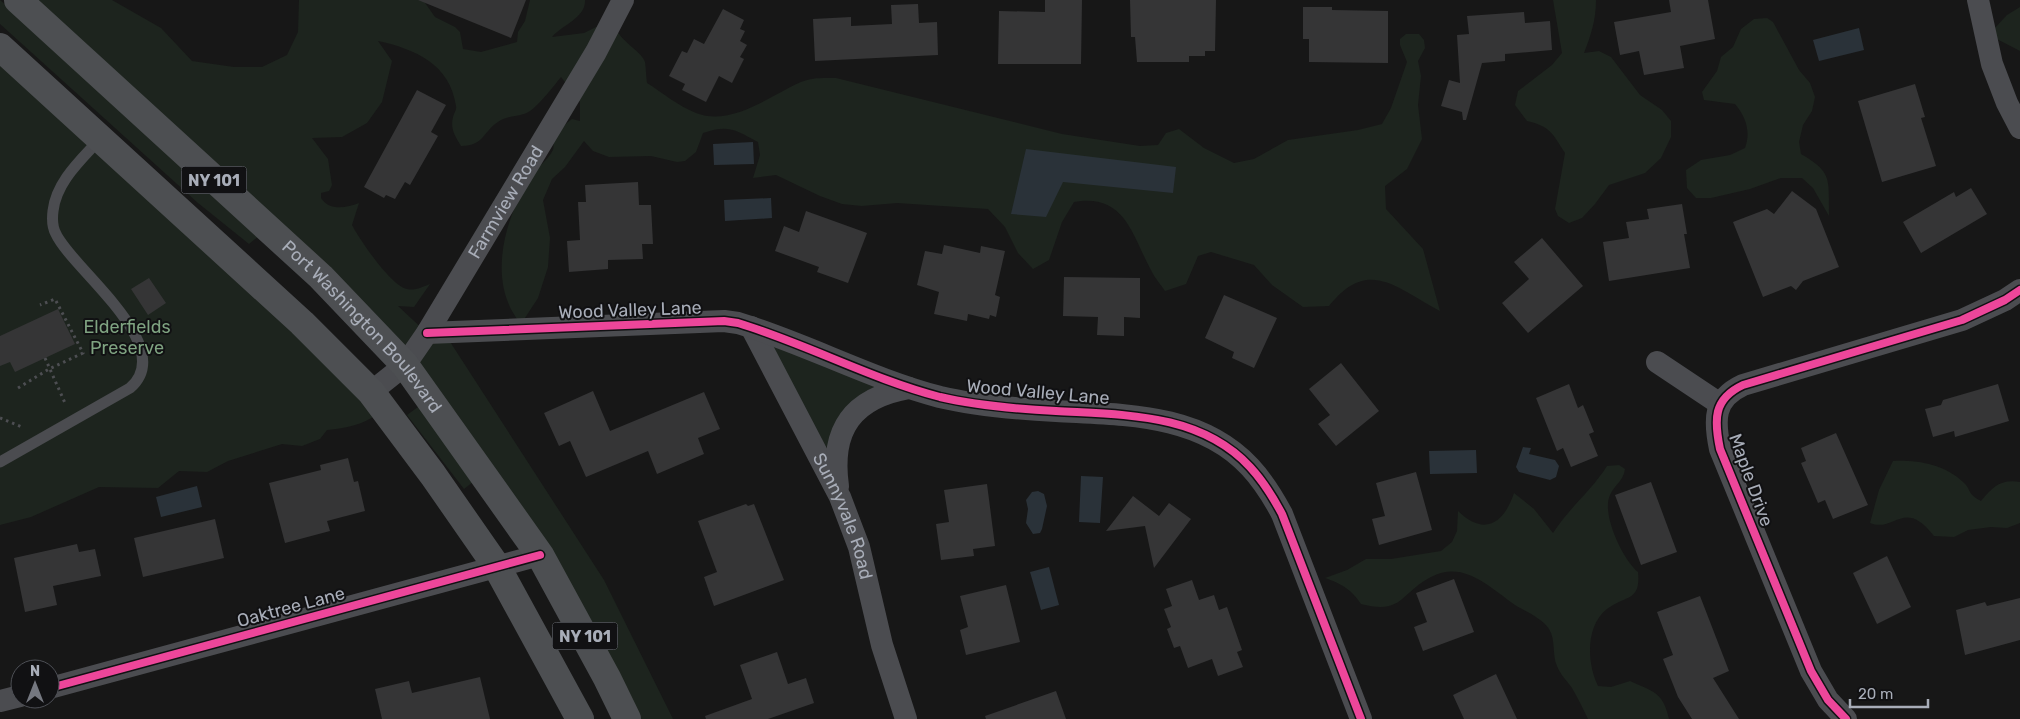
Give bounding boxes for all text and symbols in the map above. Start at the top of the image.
street label: Farmview Road [463,142,548,263]
road number: NY 101 [182,166,246,194]
street label: Port Washington Boulevard [277,236,447,417]
street label: Wood Valley Lane [558,297,702,323]
park label: Elderfields Preserve [83,316,171,359]
street label: Wood Valley Lane [966,375,1110,409]
street label: Maple Drive [1724,431,1778,529]
street label: Sunnyvale Road [808,449,877,582]
street label: Oaktree Lane [235,582,347,632]
road number: NY 101 [552,622,618,650]
north arrow [10,659,60,709]
text: N [30,663,40,680]
scale bar [1850,676,1928,708]
text: 20 m [1858,685,1893,703]

